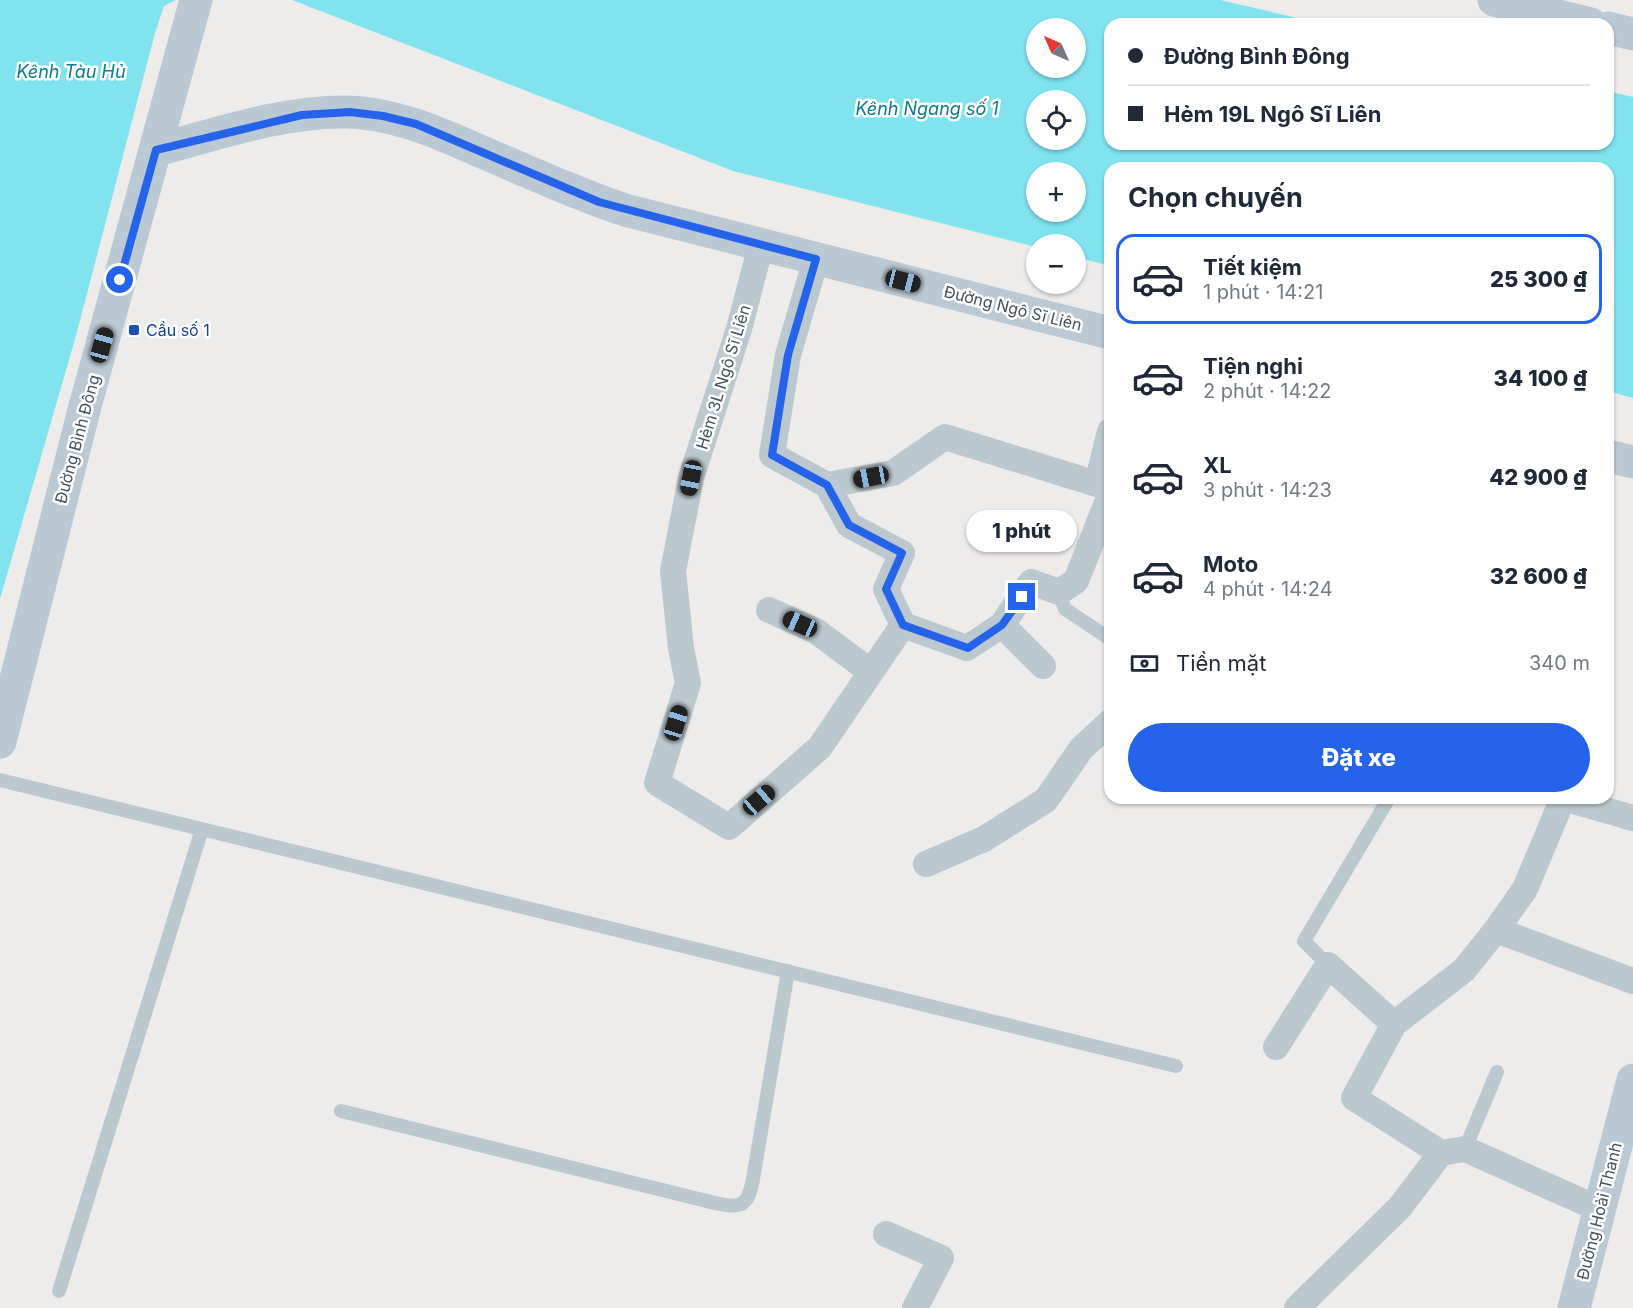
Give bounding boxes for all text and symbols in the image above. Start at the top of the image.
north arrow [1026,18,1086,78]
map controls [1026,18,1086,294]
text: Đường Bình Đông [1164,43,1350,69]
water label: Kênh Tàu Hủ [16,61,126,82]
button: locate [1026,90,1086,150]
water label: Kênh Ngang số 1 [855,98,999,119]
text: Hẻm 19L Ngô Sĩ Liên [1164,101,1381,127]
button: + [1026,162,1086,222]
text: Chọn chuyến [1128,181,1303,214]
button: − [1026,234,1086,294]
icon: car [1131,252,1185,306]
text: Tiết kiệm [1203,254,1302,280]
route start [106,266,133,293]
text: 25 300 ₫ [1490,266,1587,292]
car [883,268,923,294]
text: 1 phút · 14:21 [1203,280,1323,304]
street label: Đường Ngô Sĩ Liên [942,281,1084,335]
street label: Hẻm 3L Ngô Sĩ Liên [691,302,755,452]
place label: Cầu số 1 [146,320,210,340]
marker: Cầu số 1 [127,323,141,337]
car [88,325,116,365]
icon: car [1131,351,1185,405]
text: Tiện nghi [1203,353,1303,379]
text: 34 100 ₫ [1494,365,1587,391]
street label: Đường Bình Đông [50,372,104,506]
text: 2 phút · 14:22 [1203,379,1332,403]
icon: car [1131,450,1185,504]
text: XL [1203,452,1232,478]
car [679,459,703,497]
text: 42 900 ₫ [1489,464,1587,490]
car [852,465,890,489]
text: 3 phút · 14:23 [1203,478,1332,502]
callout: 1 phút [966,510,1078,552]
text: 1 phút [992,519,1051,543]
icon: car [1131,549,1185,603]
text: Moto [1203,551,1258,577]
text: 32 600 ₫ [1490,563,1587,589]
text: 4 phút · 14:24 [1203,577,1333,601]
route end [1008,583,1035,610]
car [780,608,820,640]
icon: cash [1128,647,1161,680]
text: Tiền mặt [1176,650,1266,676]
text: 340 m [1529,651,1590,675]
car [662,703,690,743]
button: Đặt xe [1128,723,1590,792]
car [740,781,778,819]
street label: Đường Hoài Thanh [1572,1140,1626,1282]

